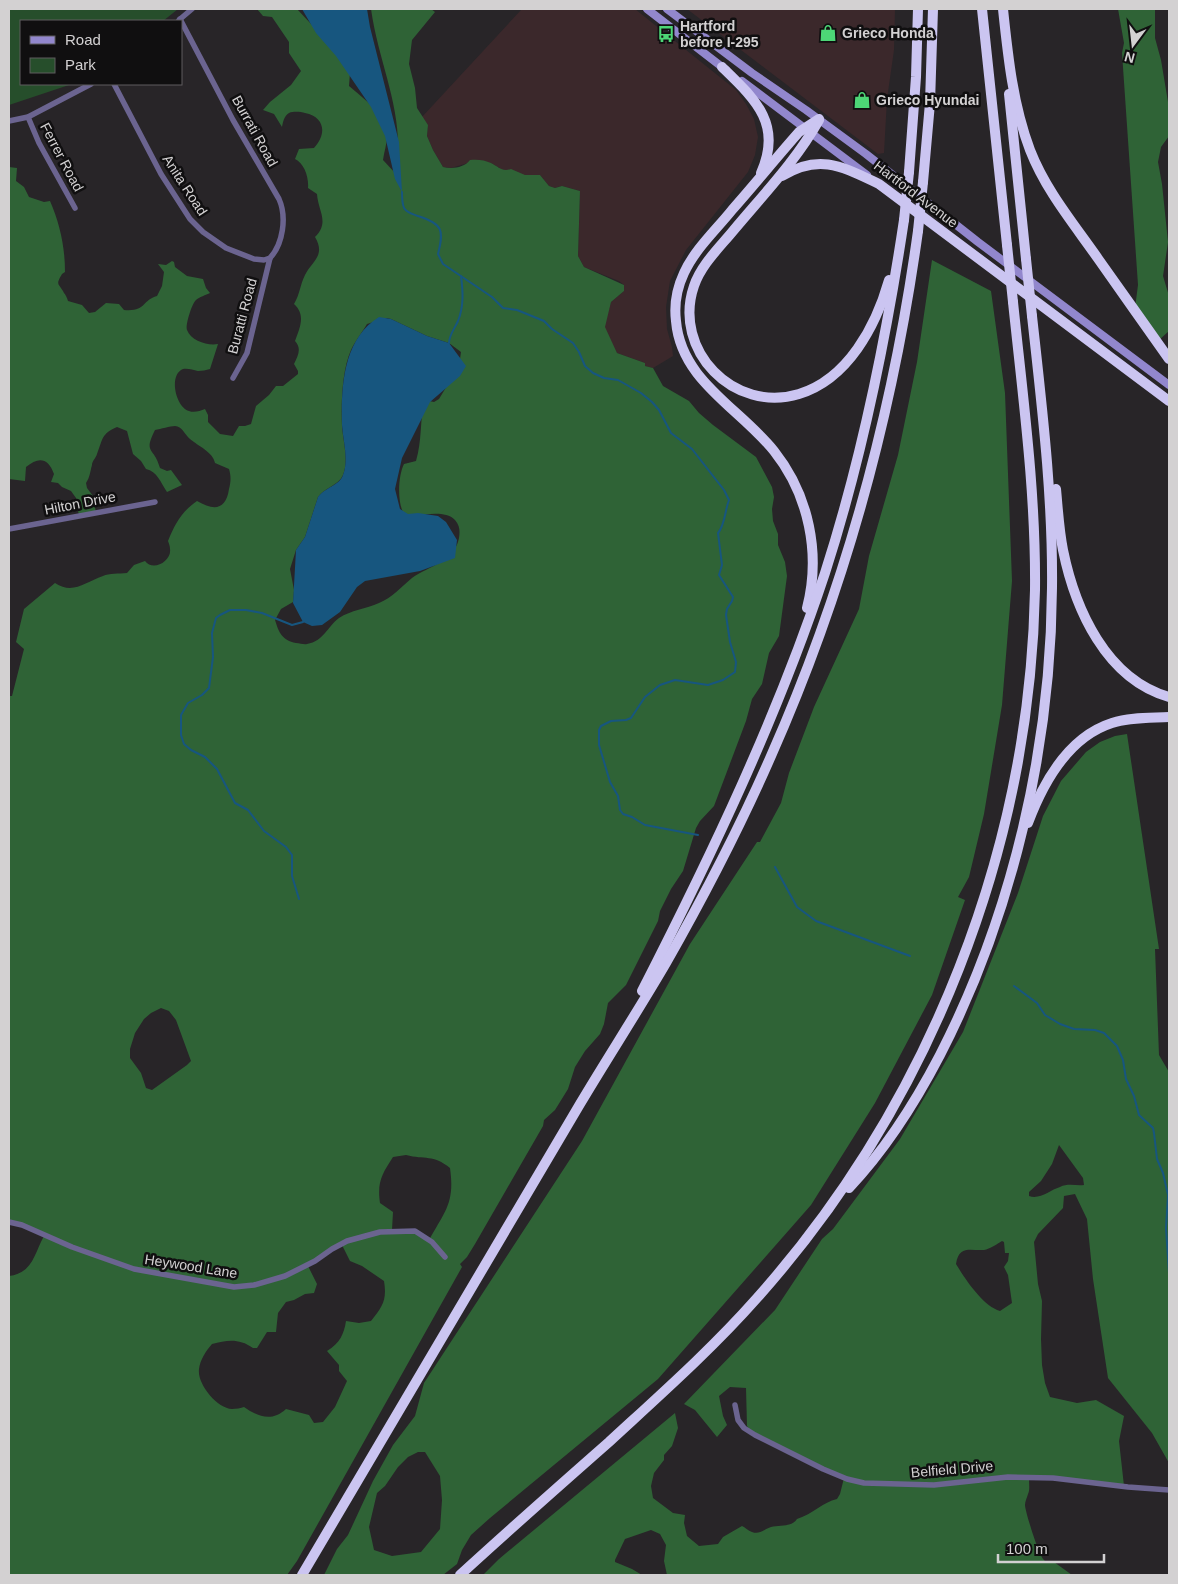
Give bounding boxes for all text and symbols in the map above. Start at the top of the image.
place label: Hartford before I-295 [680,18,759,50]
legend [20,20,182,85]
north arrow [1108,20,1158,70]
shop icon: Grieco Honda [818,23,838,43]
bus stop icon: Hartford before I-295 [656,24,676,44]
place label: Grieco Honda [842,25,934,41]
text: Road [65,31,101,48]
text: N [1123,49,1137,67]
text: Park [65,56,96,73]
shop icon: Grieco Hyundai [852,90,872,110]
place label: Grieco Hyundai [876,92,979,108]
street label: Burrati Road [229,93,281,169]
street label: Ferrer Road [37,120,87,194]
street label: Anita Road [159,152,211,218]
street label: Hartford Avenue [871,157,961,231]
street label: Buratti Road [224,276,260,356]
street label: Hilton Drive [43,488,117,518]
street label: Heywood Lane [144,1251,239,1281]
street label: Belfield Drive [910,1457,994,1481]
scale bar [998,1532,1104,1564]
text: 100 m [1006,1540,1048,1557]

